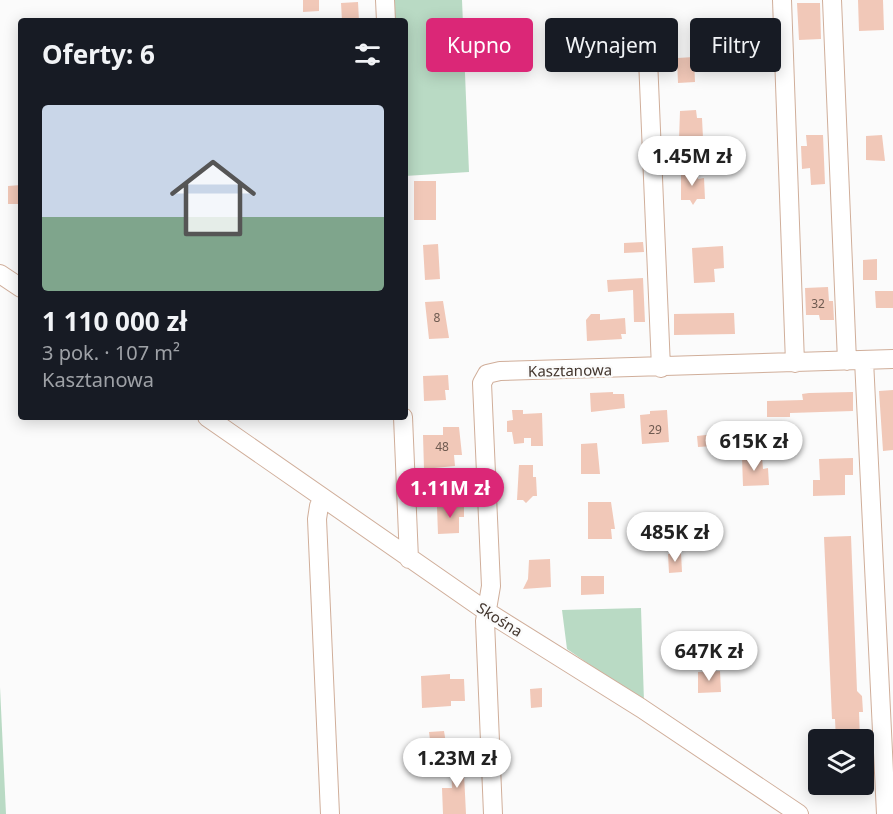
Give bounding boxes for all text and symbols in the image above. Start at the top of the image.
chip: Kupno [426,18,533,72]
chip: Wynajem [545,18,678,72]
chip: Filtry [690,18,781,72]
text: Oferty: 6 [42,36,155,72]
icon: filters [351,38,384,71]
pin: 1.45M zł [630,136,754,187]
text: 1.45M zł [652,142,732,169]
icon: home [159,144,267,252]
house number: 32 [811,295,825,312]
text: 1 110 000 zł [42,303,187,339]
house number: 8 [434,309,441,326]
text: 3 pok. · 107 m² [42,339,180,366]
street label: Kasztanowa [528,359,612,381]
text: Kasztanowa [42,366,154,393]
house number: 29 [648,421,662,438]
pin: 615K zł [699,421,809,472]
text: 615K zł [720,427,788,454]
house number: 48 [435,438,449,455]
pin: 1.11M zł [388,468,512,519]
text: 1.11M zł [410,474,490,501]
pin: 485K zł [620,512,730,563]
text: 485K zł [641,518,709,545]
street label: Skośna [473,597,527,641]
pin: 647K zł [654,631,764,682]
text: 647K zł [675,637,743,664]
map controls [808,729,874,795]
button: layers [808,729,874,795]
pin: 1.23M zł [395,738,519,789]
text: 1.23M zł [417,744,497,771]

